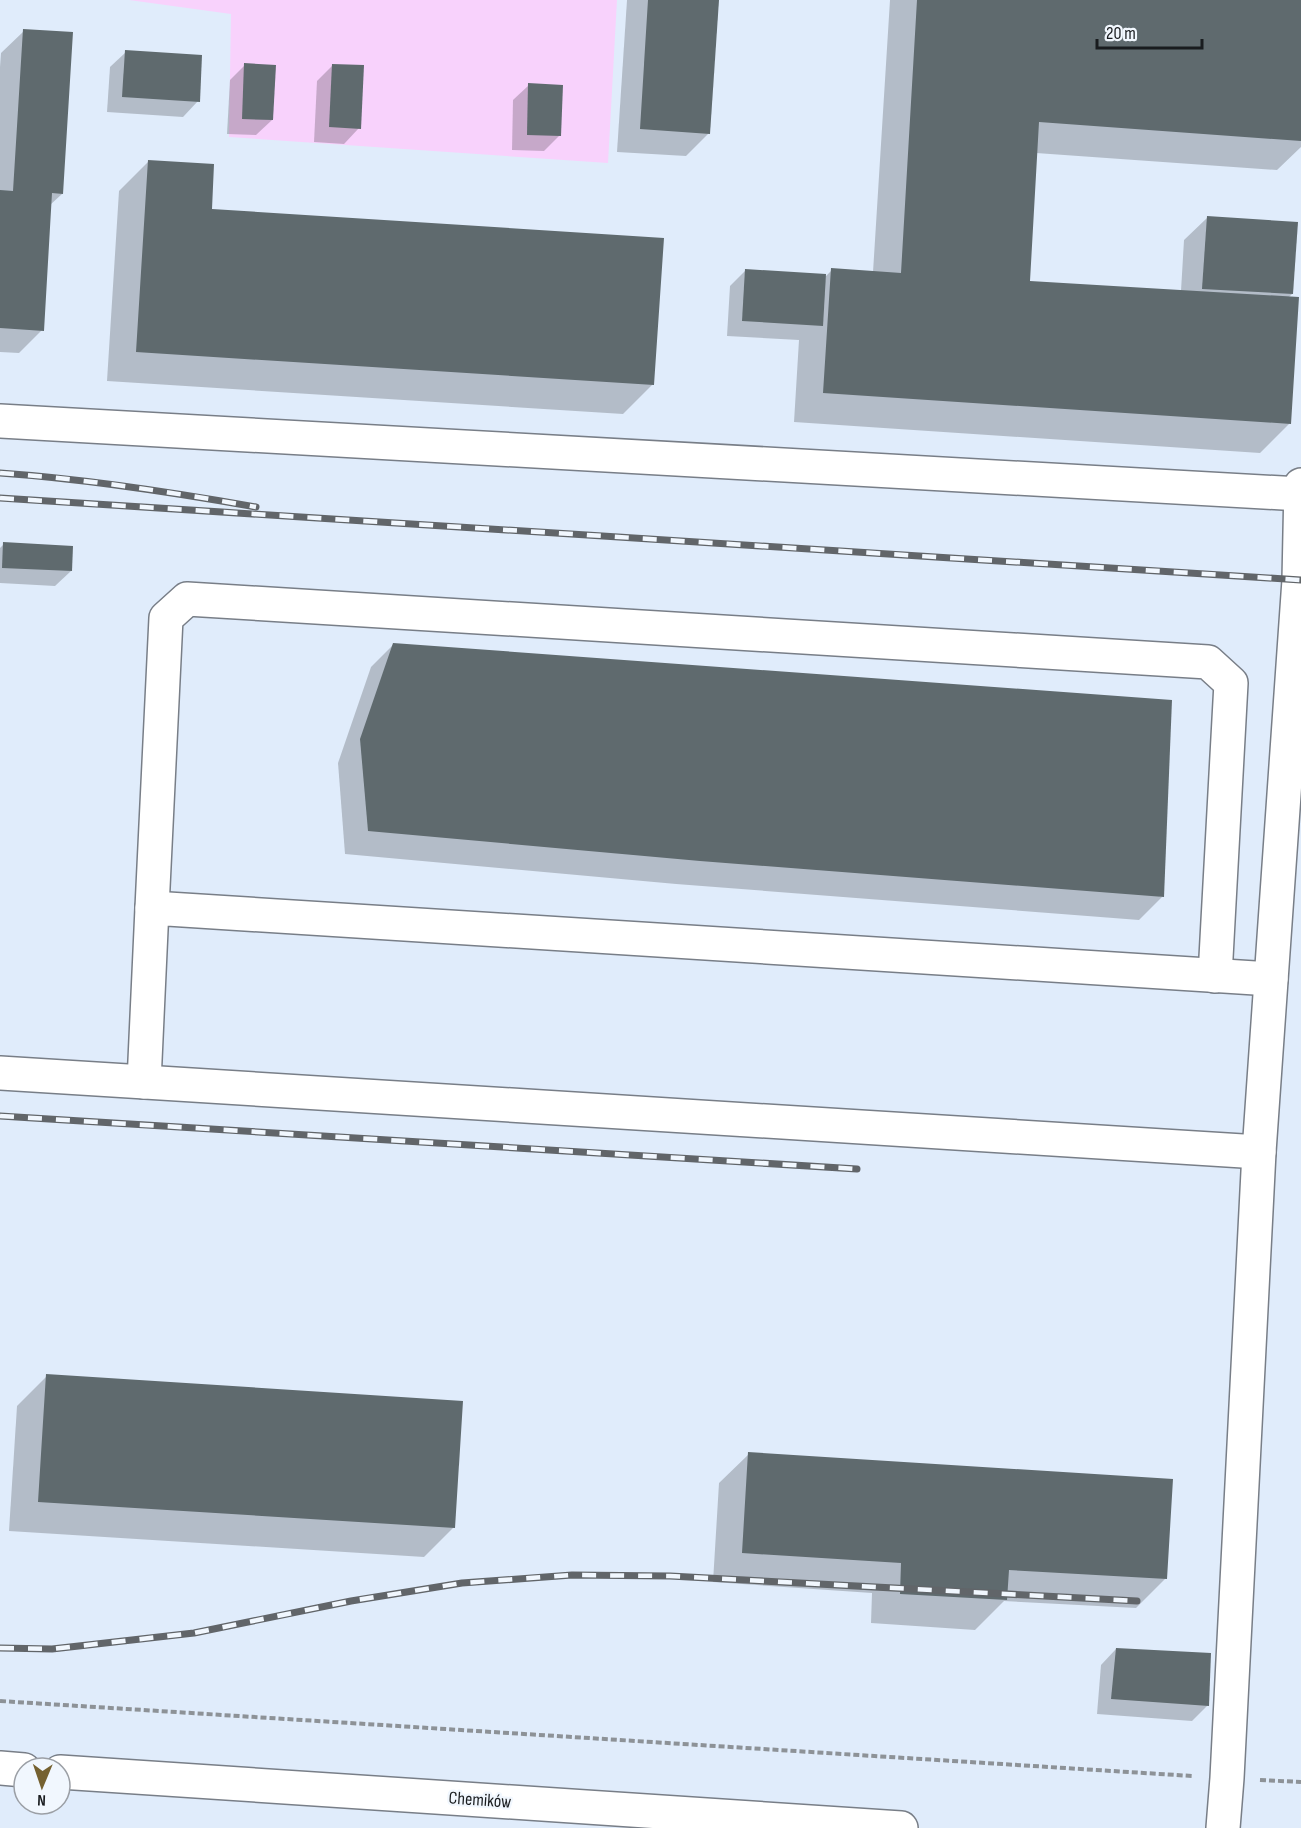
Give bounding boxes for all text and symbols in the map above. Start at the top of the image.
scale bar [1097,12,1202,50]
text: 20 m [1106,23,1136,44]
north arrow [12,1756,72,1816]
street label: Chemików [448,1787,512,1813]
text: N [37,1790,46,1809]

